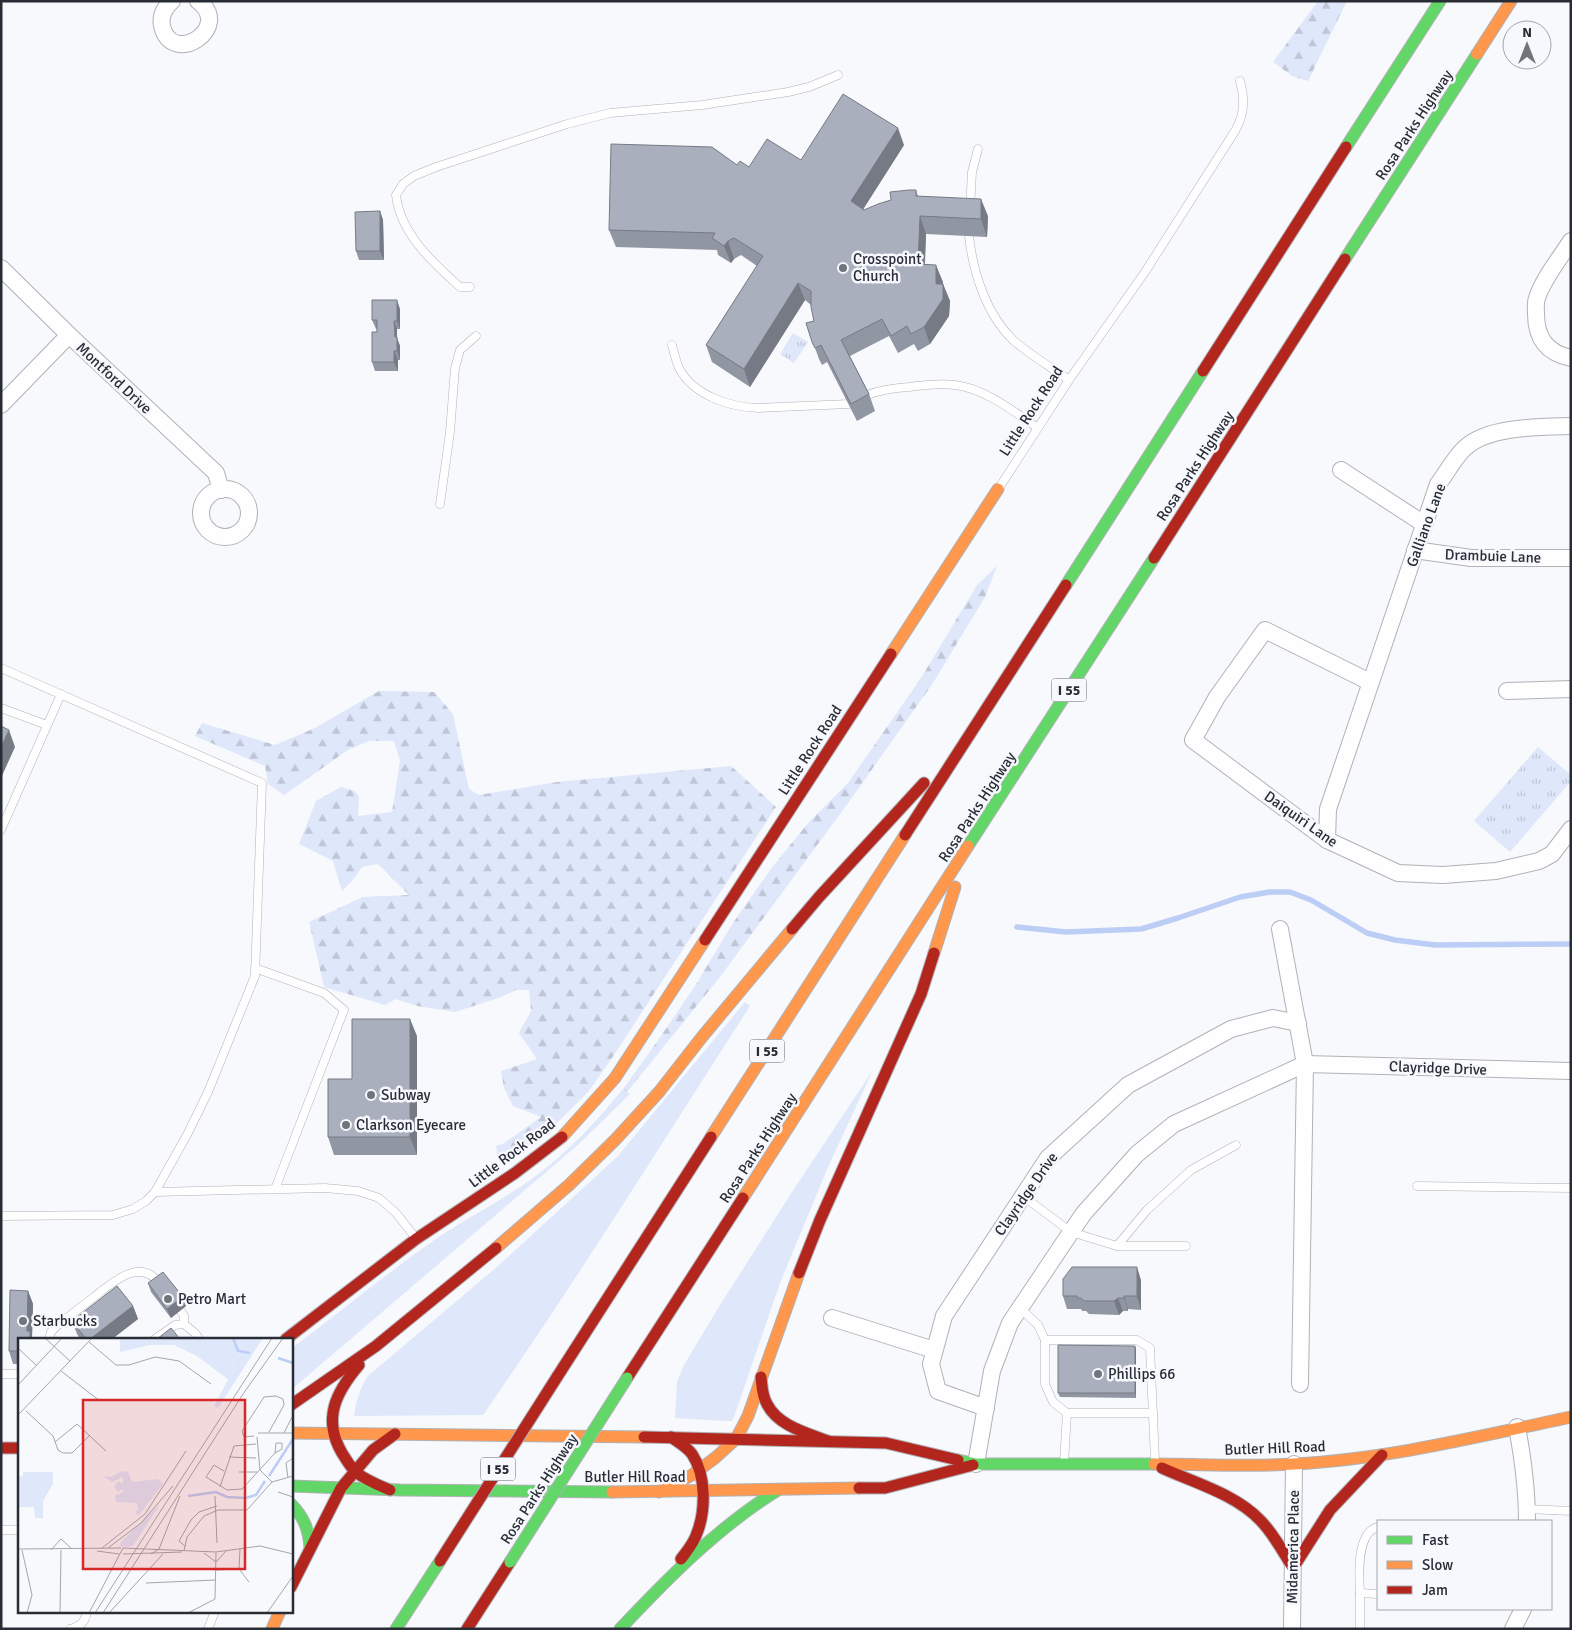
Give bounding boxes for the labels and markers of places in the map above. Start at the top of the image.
place label: Crosspoint Church [853,250,922,285]
marker: Crosspoint Church [837,262,849,274]
place label: Subway [381,1086,431,1104]
marker: Subway [365,1089,377,1101]
place label: Clarkson Eyecare [356,1116,466,1134]
marker: Clarkson Eyecare [340,1119,352,1131]
place label: Petro Mart [178,1290,246,1308]
marker: Petro Mart [162,1293,174,1305]
place label: Starbucks [33,1312,97,1330]
marker: Starbucks [17,1315,29,1327]
place label: Phillips 66 [1108,1365,1175,1383]
marker: Phillips 66 [1092,1368,1104,1380]

